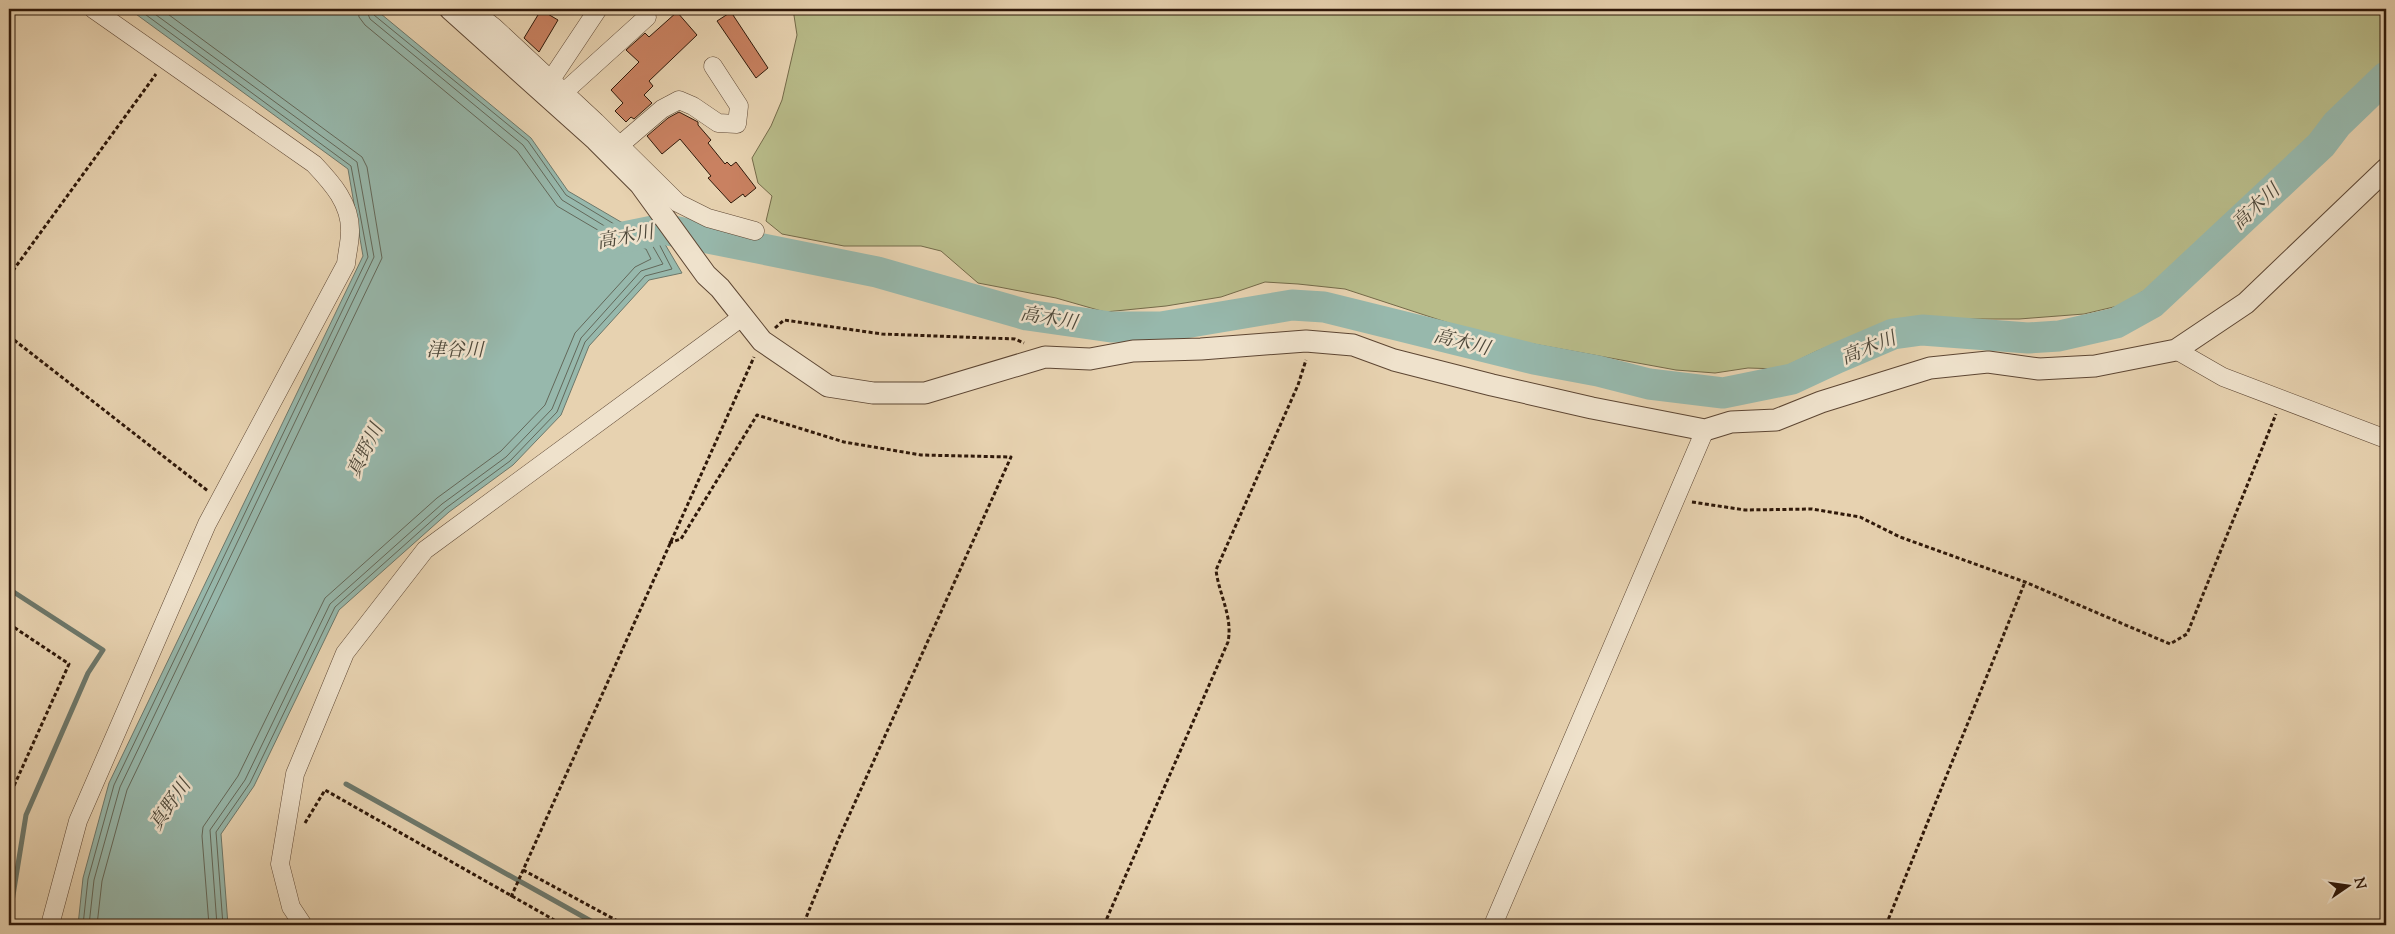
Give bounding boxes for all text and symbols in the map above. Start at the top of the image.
water label: 高木川 [2227,177,2288,237]
water label: 高木川 [595,219,658,257]
water label: 高木川 [1018,301,1081,338]
water label: 高木川 [1430,323,1494,364]
water label: 高木川 [1837,325,1902,373]
water label: 津谷川 [426,338,485,365]
water label: 真野川 [342,418,392,483]
water label: 真野川 [144,773,200,837]
north arrow [2322,862,2372,912]
text: N [2348,876,2370,891]

